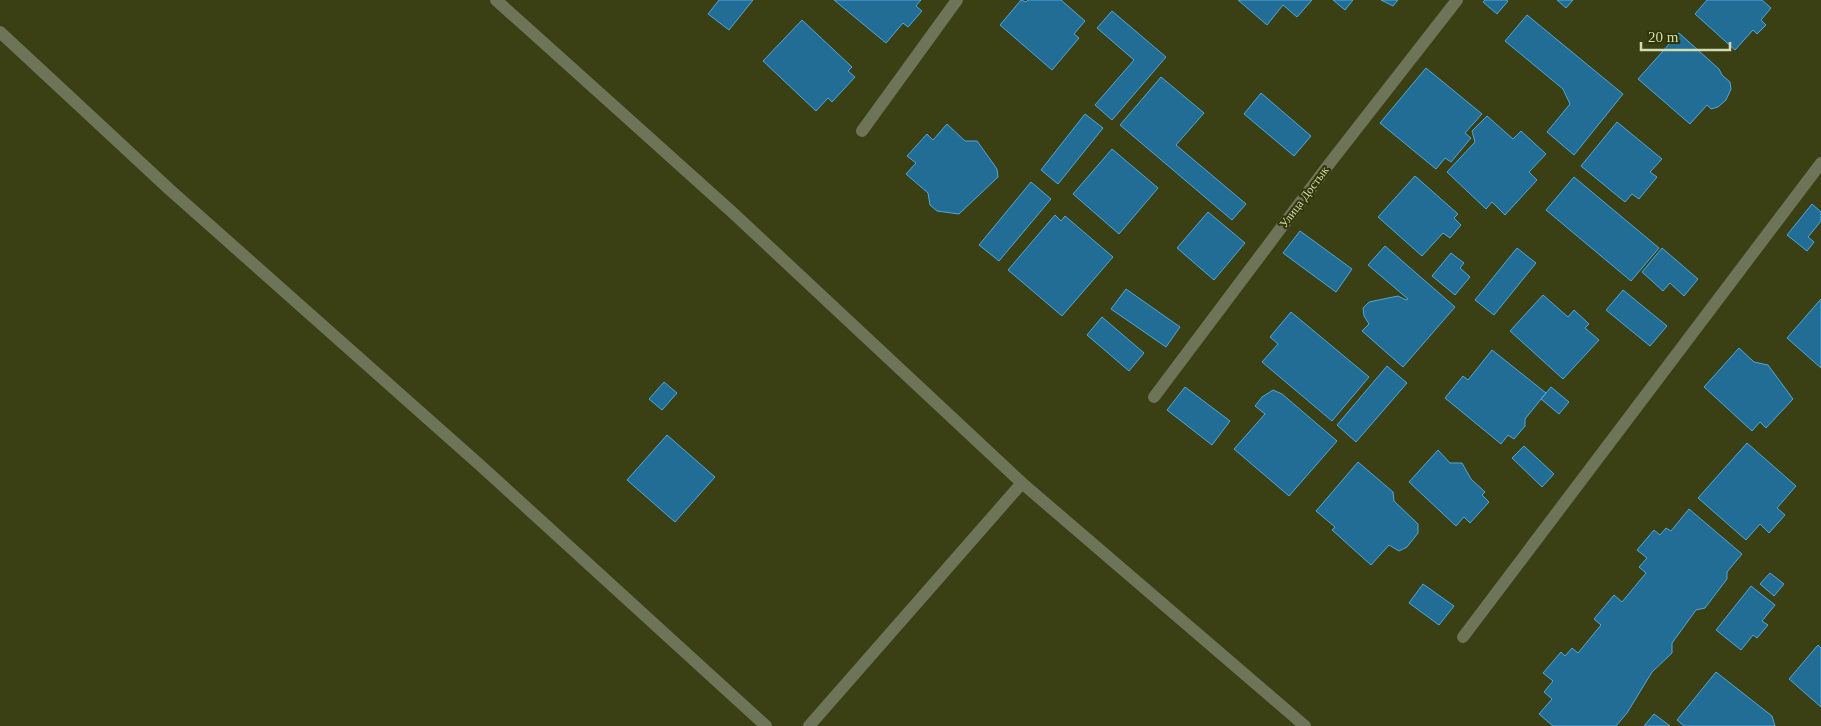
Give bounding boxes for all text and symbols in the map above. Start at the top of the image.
scale bar [1641,20,1730,52]
text: 20 m [1648,29,1679,45]
street label: Улица Достык [1276,163,1332,230]

